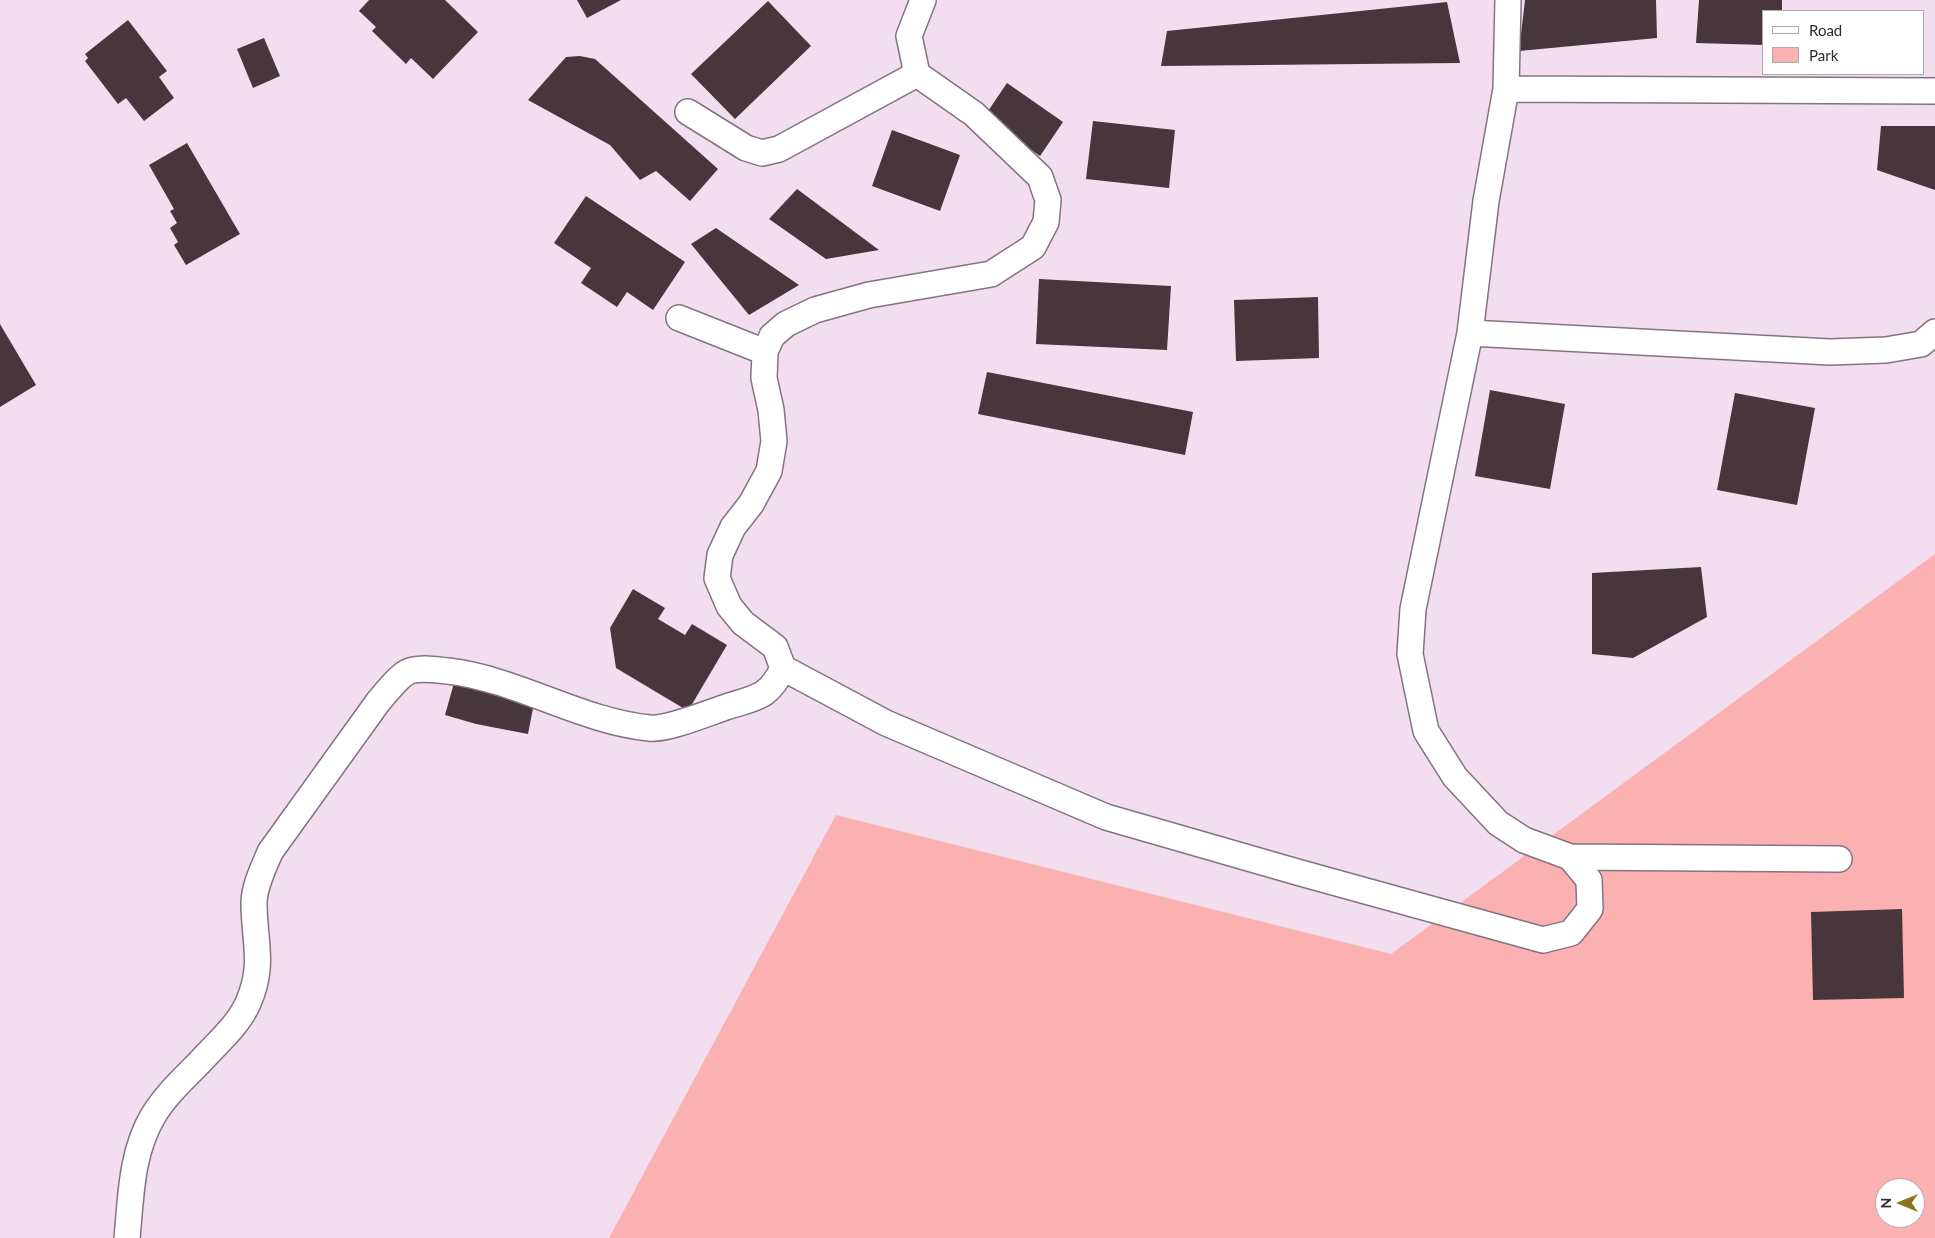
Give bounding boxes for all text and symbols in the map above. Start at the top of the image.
legend [1762,10,1925,75]
text: Road [1809,21,1842,39]
text: Park [1809,46,1838,64]
north arrow [1875,1178,1925,1228]
text: N [1877,1198,1894,1208]

